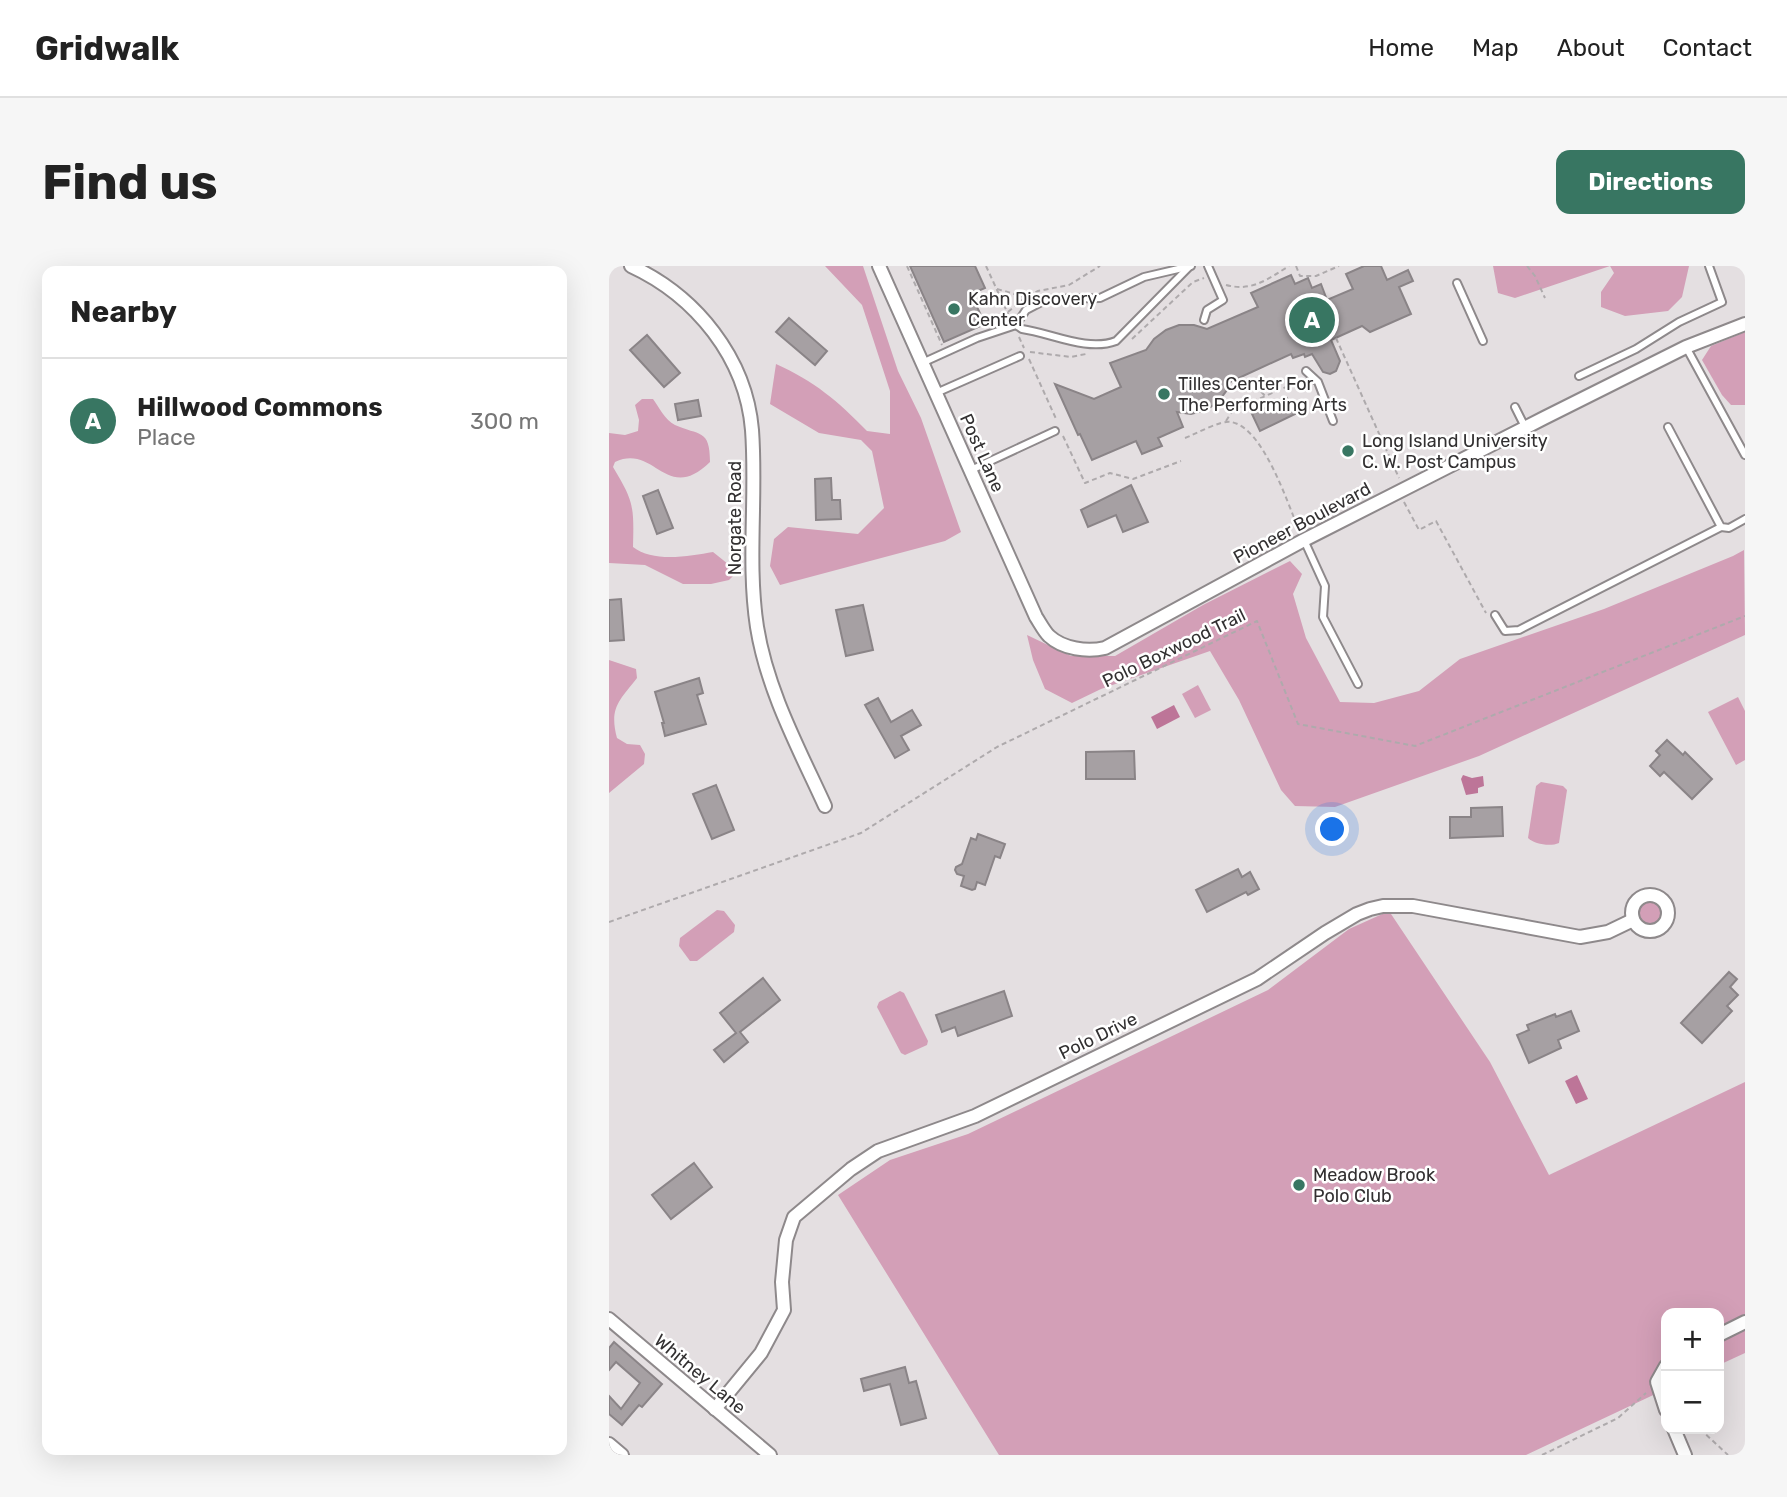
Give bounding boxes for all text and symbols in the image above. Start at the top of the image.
text: Gridwalk [35,29,179,68]
text: Home [1368,34,1434,62]
text: Map [1472,34,1519,62]
text: About [1557,34,1625,62]
text: Contact [1663,34,1752,62]
button: Directions [1556,150,1745,214]
text: Find us [42,153,218,211]
place label: Kahn Discovery Center [968,288,1097,331]
text: Nearby [70,294,177,330]
pin: A [1289,294,1335,346]
marker: Kahn Discovery Center [946,301,962,317]
place label: Tilles Center For The Performing Arts [1178,373,1347,416]
marker: Tilles Center For The Performing Arts [1156,386,1172,402]
text: Hillwood Commons [137,392,383,423]
text: A [85,407,101,435]
text: 300 m [470,407,539,435]
street label: Post Lane [955,410,1009,496]
text: Place [137,423,196,451]
place label: Long Island University C. W. Post Campus [1362,430,1548,473]
marker: Long Island University C. W. Post Campus [1340,443,1356,459]
street label: Norgate Road [724,461,746,575]
street label: Pioneer Boulevard [1230,478,1374,568]
street label: Polo Boxwood Trail [1099,604,1249,692]
your location [1315,812,1349,846]
street label: Polo Drive [1055,1008,1141,1064]
place label: Meadow Brook Polo Club [1313,1164,1436,1207]
marker: Meadow Brook Polo Club [1291,1177,1307,1193]
map controls [1661,1308,1724,1434]
button: + [1661,1308,1724,1371]
street label: Whitney Lane [650,1329,750,1419]
button: − [1661,1371,1724,1434]

